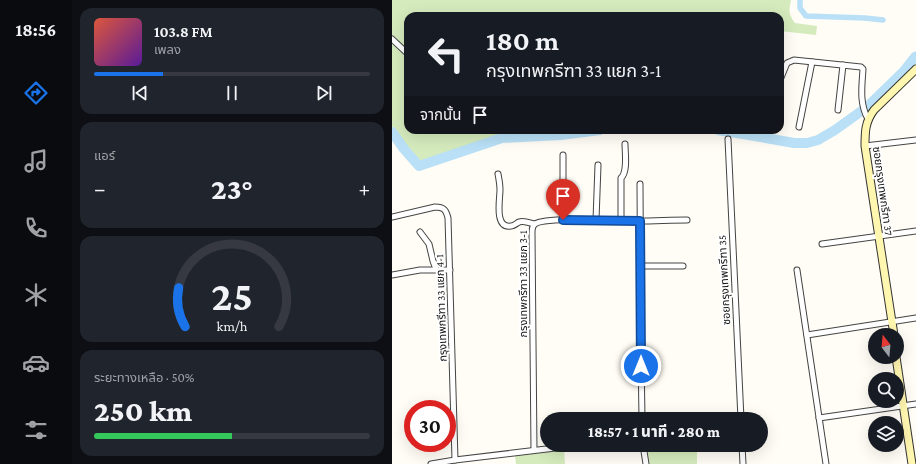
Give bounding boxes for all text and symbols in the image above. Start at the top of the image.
text: 18:56 [16,20,56,40]
text: 103.8 FM [154,24,212,40]
text: 180 m [486,25,559,56]
icon: left [420,28,472,80]
text: เพลง [154,42,181,57]
text: กรุงเทพกรีฑา 33 แยก 3-1 [486,61,661,81]
icon: directions [22,79,50,107]
icon: previous [129,82,151,104]
icon: pause [221,82,243,104]
icon: next [313,82,335,104]
icon: arrive [469,104,491,126]
text: จากนั้น [420,107,461,123]
street label: ซอยกรุงเทพกรีฑา 37 [870,146,895,237]
icon: music [22,147,50,175]
text: แอร์ [94,148,115,163]
text: 23° [211,172,253,205]
text: − [94,176,106,201]
text: + [358,176,370,201]
pin [546,179,580,220]
icon: arrive [552,185,574,207]
icon: phone [22,214,50,242]
street label: กรุงเทพกรีฑา 33 แยก 3-1 [517,230,530,338]
street label: ซอยกรุงเทพกรีฑา 35 [716,235,733,325]
street label: กรุงเทพกรีฑา 33 แยก 4-1 [433,254,450,362]
text: 25 [211,273,253,319]
icon: climate [22,281,50,309]
text: km/h [217,318,248,334]
north arrow [868,328,904,364]
map controls [868,328,904,452]
position arrow [620,345,662,387]
icon: car [22,349,50,377]
text: ระยะทางเหลือ · 50% [94,370,194,385]
button: search [868,372,904,408]
text: 250 km [94,394,192,427]
speed limit sign: 30 [404,400,456,452]
icon: filters [22,416,50,444]
button: layers [868,416,904,452]
text: 18:57 · 1 นาที · 280 m [588,424,720,440]

